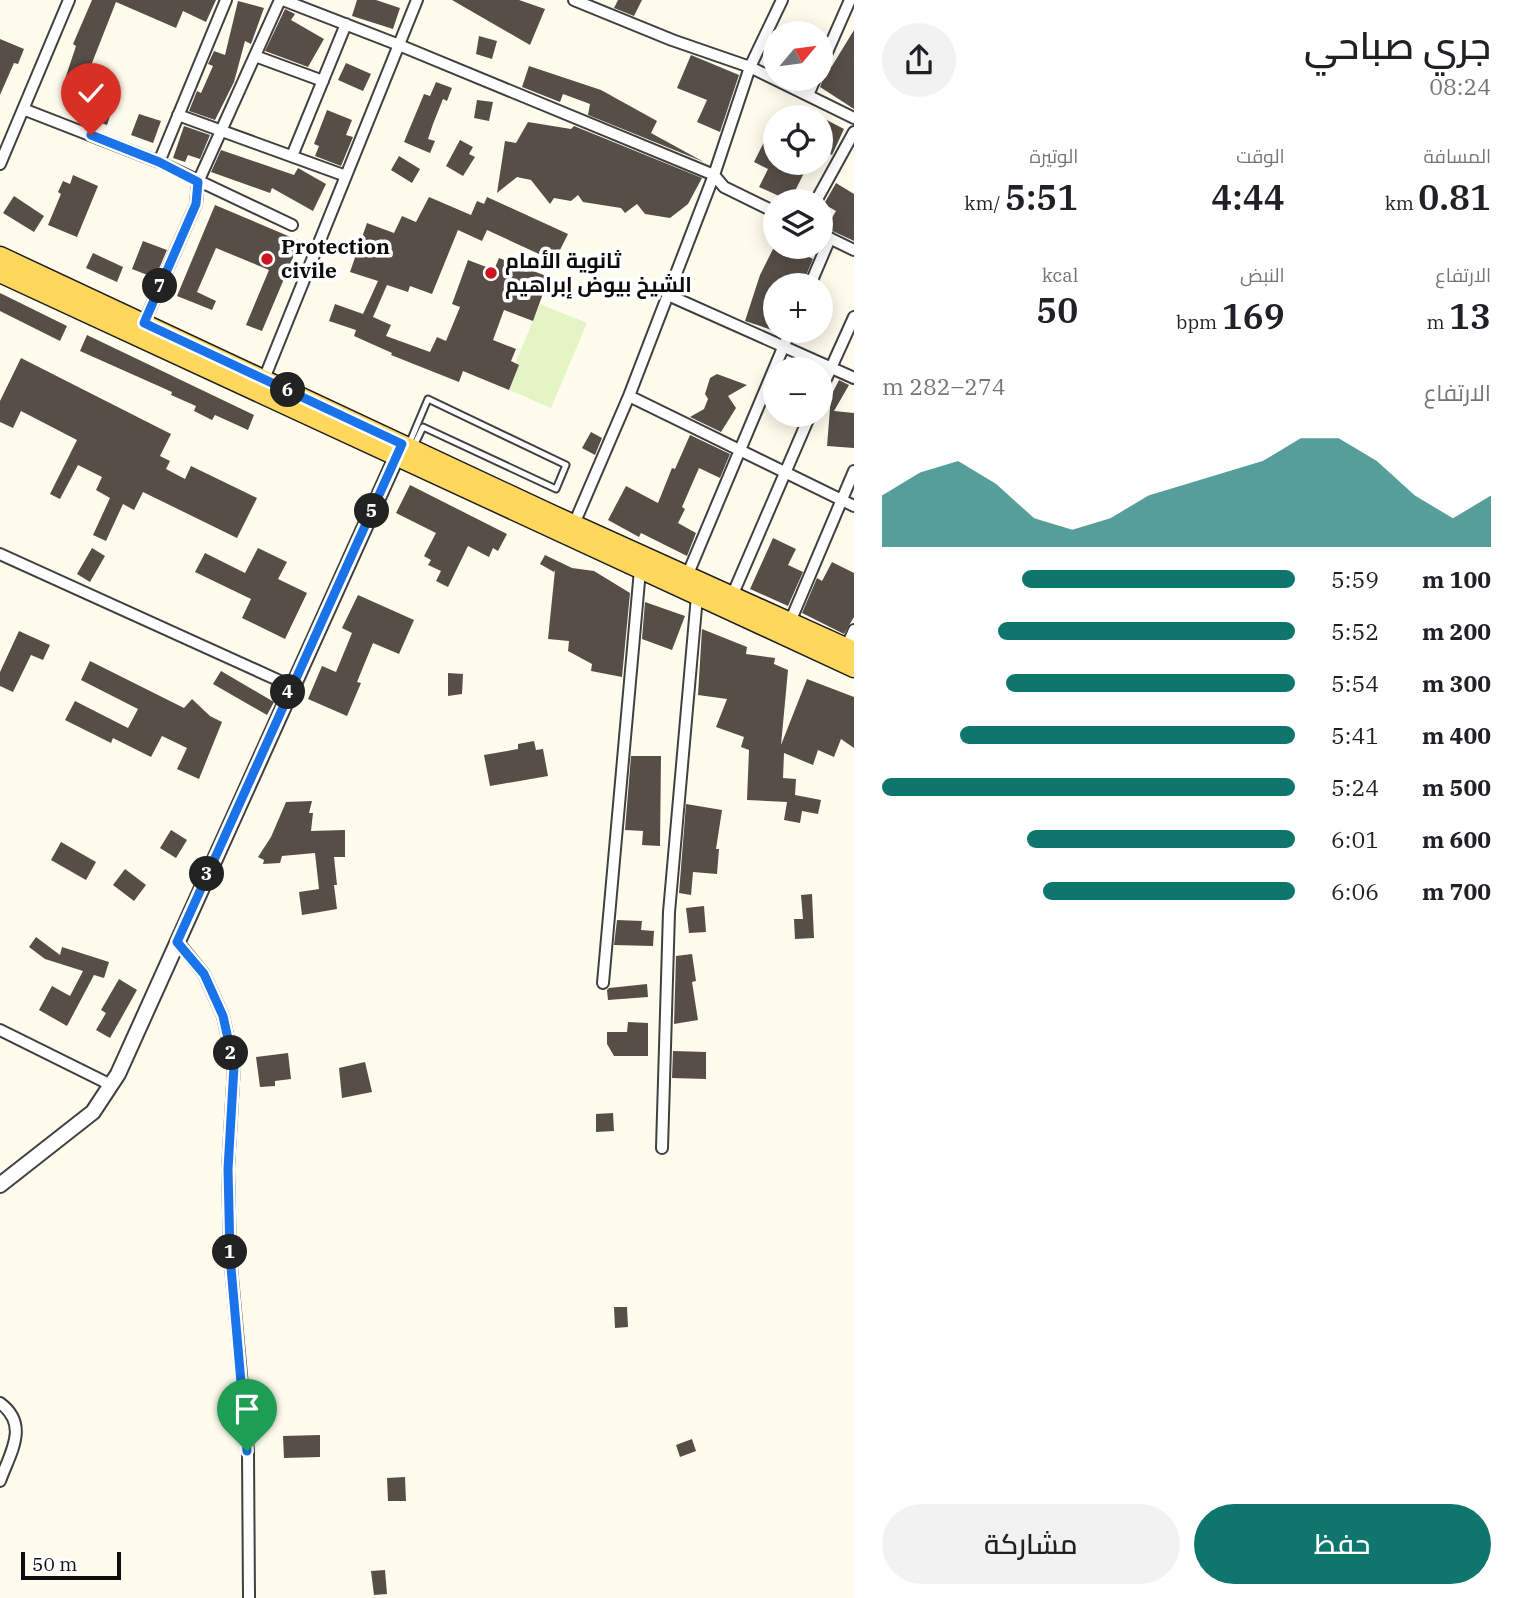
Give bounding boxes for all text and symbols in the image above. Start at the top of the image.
text: جري صباحي [1304,20,1491,69]
north arrow [763,21,833,91]
map controls [763,21,833,427]
button: share [882,23,956,97]
pin [61,63,121,135]
text: 08:24 [1429,71,1491,101]
icon: check [72,74,110,112]
button: locate [763,105,833,175]
text: الوتيرة [1030,144,1078,168]
text: الوقت [1236,144,1285,168]
text: المسافة [1423,144,1491,168]
text: 5:51 [1005,174,1078,220]
text: 4:44 [1211,174,1285,220]
text: 0.81 [1418,174,1491,220]
button: layers [763,189,833,259]
text: /km [964,191,1005,215]
text: km [1385,191,1418,215]
place label: Protection civile [281,232,390,284]
place label: ثانوية الأمام الشيخ بيوض إبراهيم [505,246,692,299]
marker: Protection civile [259,251,275,267]
text: kcal [1042,263,1078,287]
text: النبض [1240,263,1285,287]
text: الارتفاع [1435,263,1491,287]
marker: ثانوية الأمام الشيخ بيوض إبراهيم [483,265,499,281]
pin: 7 [142,268,178,304]
text: 7 [154,273,165,297]
button: + [763,273,833,343]
text: 50 [1036,287,1078,333]
text: 169 [1222,293,1285,339]
text: 13 [1449,293,1491,339]
text: bpm [1176,310,1222,334]
text: m [1426,310,1449,334]
button: − [763,357,833,427]
text: 274–282 m [882,371,1006,401]
pin: 6 [270,372,306,408]
text: 6 [282,377,293,401]
text: الارتفاع [1424,377,1491,407]
pin: 5 [354,494,390,528]
text: 5 [366,498,377,522]
text: 5:59 [1331,564,1379,594]
text: 100 m [1422,564,1491,594]
text: 5:52 [1331,616,1379,646]
text: 200 m [1422,616,1491,646]
text: 5:54 [1331,668,1379,698]
text: 300 m [1422,668,1491,698]
pin: 4 [270,674,306,710]
text: 4 [282,679,293,703]
text: 5:41 [1331,720,1379,750]
text: 400 m [1422,720,1491,750]
text: 5:24 [1331,772,1379,802]
text: 500 m [1422,772,1491,802]
text: 6:01 [1331,824,1379,854]
text: 600 m [1422,824,1491,854]
pin: 3 [190,856,224,892]
text: 3 [201,861,212,885]
text: 6:06 [1331,876,1379,906]
text: 700 m [1422,876,1491,906]
pin: 2 [214,1036,248,1070]
text: 2 [225,1040,236,1064]
pin: 1 [212,1234,247,1270]
text: 1 [224,1239,235,1263]
pin [217,1379,277,1451]
icon: arrive [228,1390,266,1428]
button: مشاركة [882,1504,1180,1584]
button: حفظ [1194,1504,1491,1584]
scale bar [21,1549,121,1581]
text: 50 m [32,1552,77,1576]

